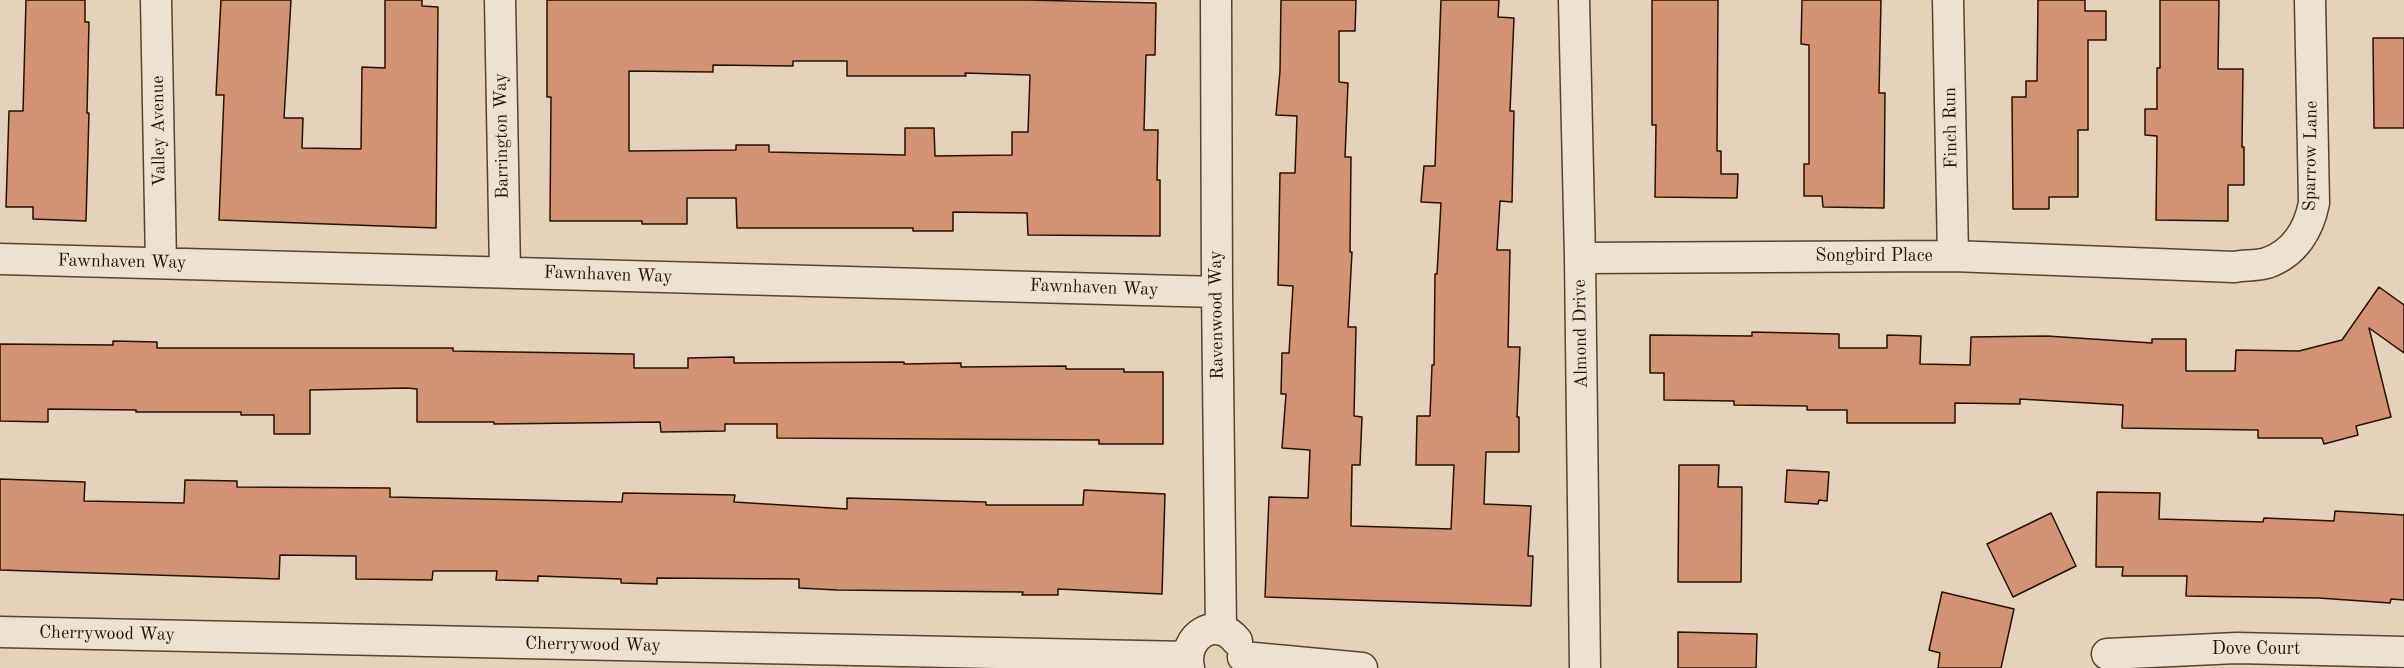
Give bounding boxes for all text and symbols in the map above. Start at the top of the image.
street label: Barrington Way [490,73,514,199]
street label: Valley Avenue [147,75,171,187]
street label: Finch Run [1939,87,1963,169]
street label: Sparrow Lane [2299,100,2323,212]
street label: Songbird Place [1815,245,1933,267]
street label: Fawnhaven Way [57,250,187,274]
street label: Ravenwood Way [1205,250,1229,380]
street label: Fawnhaven Way [543,262,673,288]
street label: Fawnhaven Way [1029,275,1159,301]
street label: Almond Drive [1569,279,1593,389]
street label: Cherrywood Way [39,622,175,646]
street label: Cherrywood Way [525,633,661,657]
street label: Dove Court [2212,638,2300,660]

